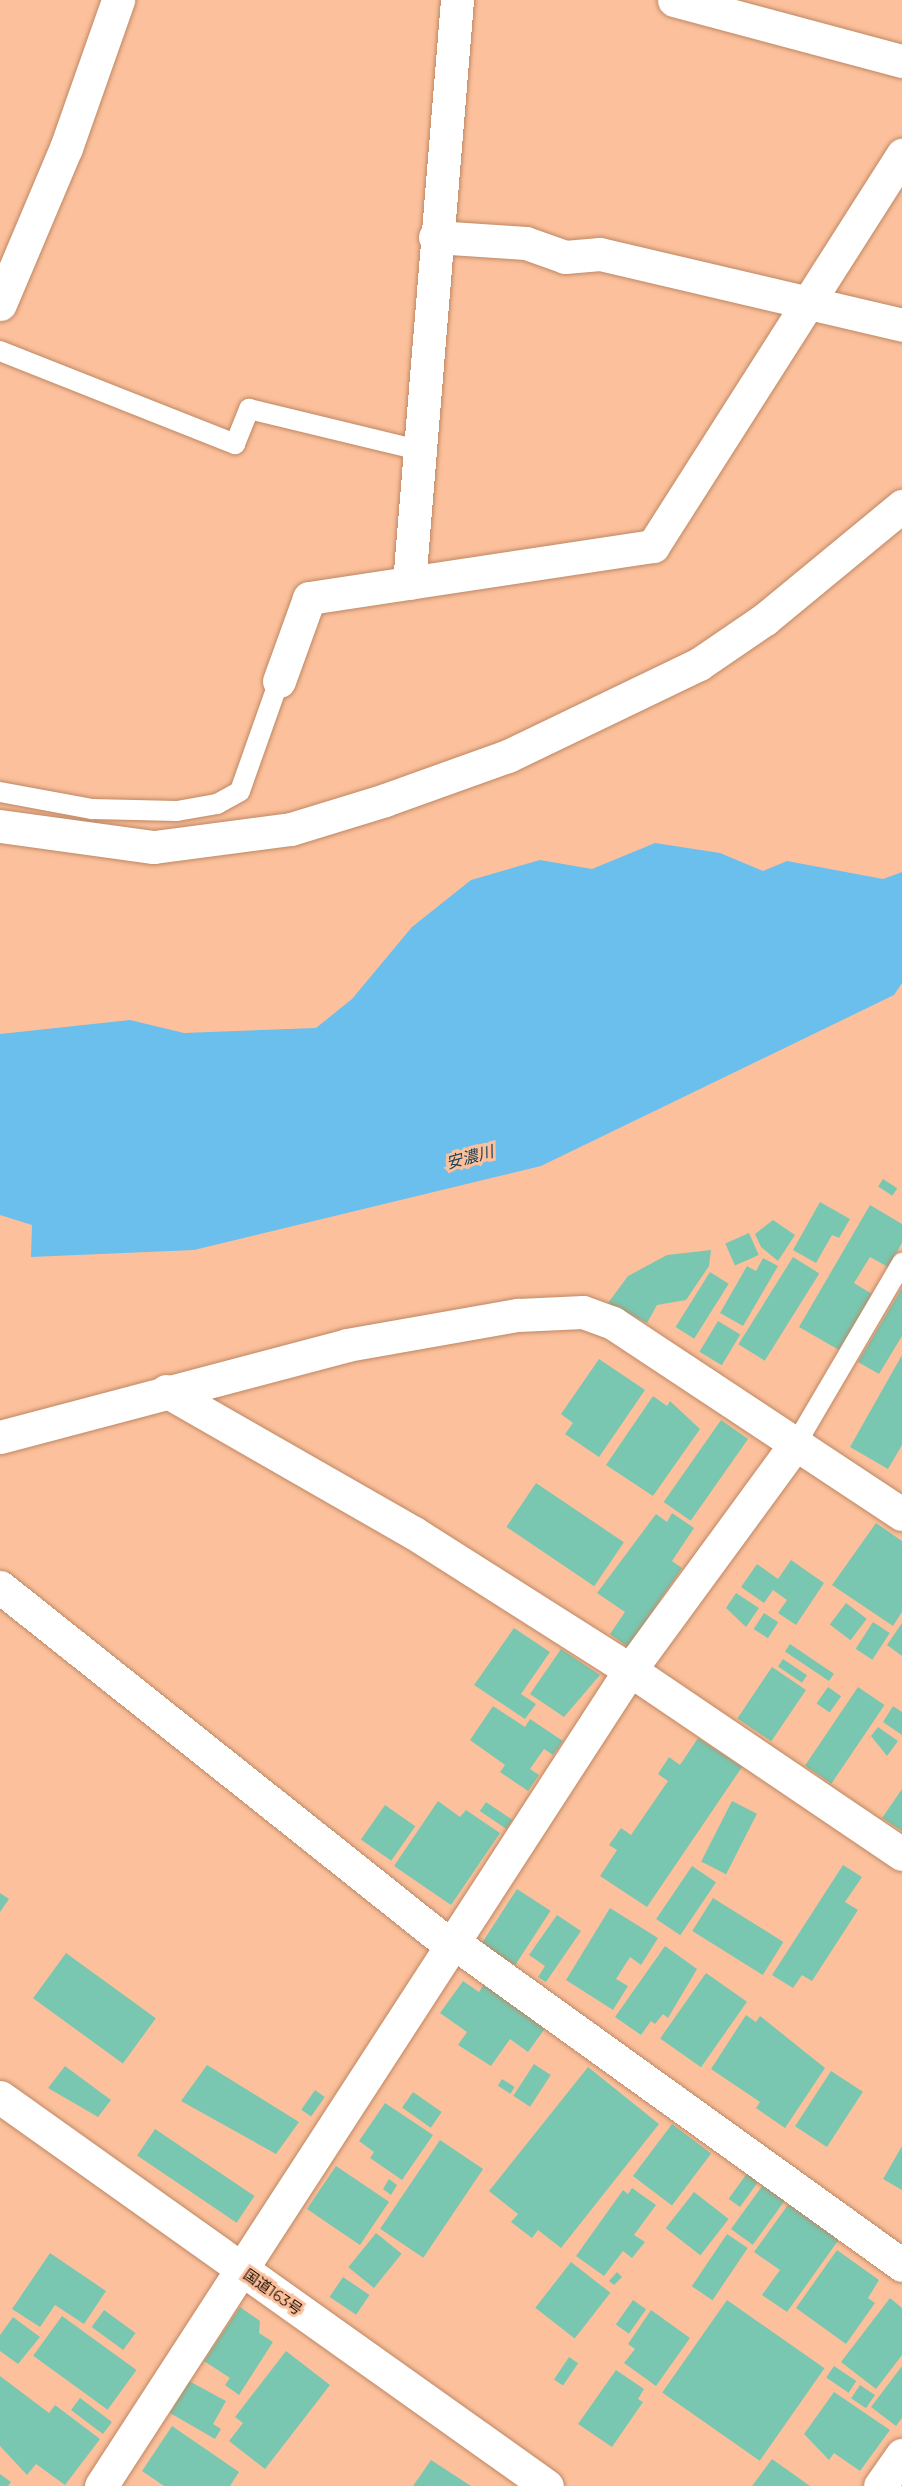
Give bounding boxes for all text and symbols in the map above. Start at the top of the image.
water label: 安濃川 [444,1143,496,1173]
street label: 国道163号 [240,2265,306,2319]

